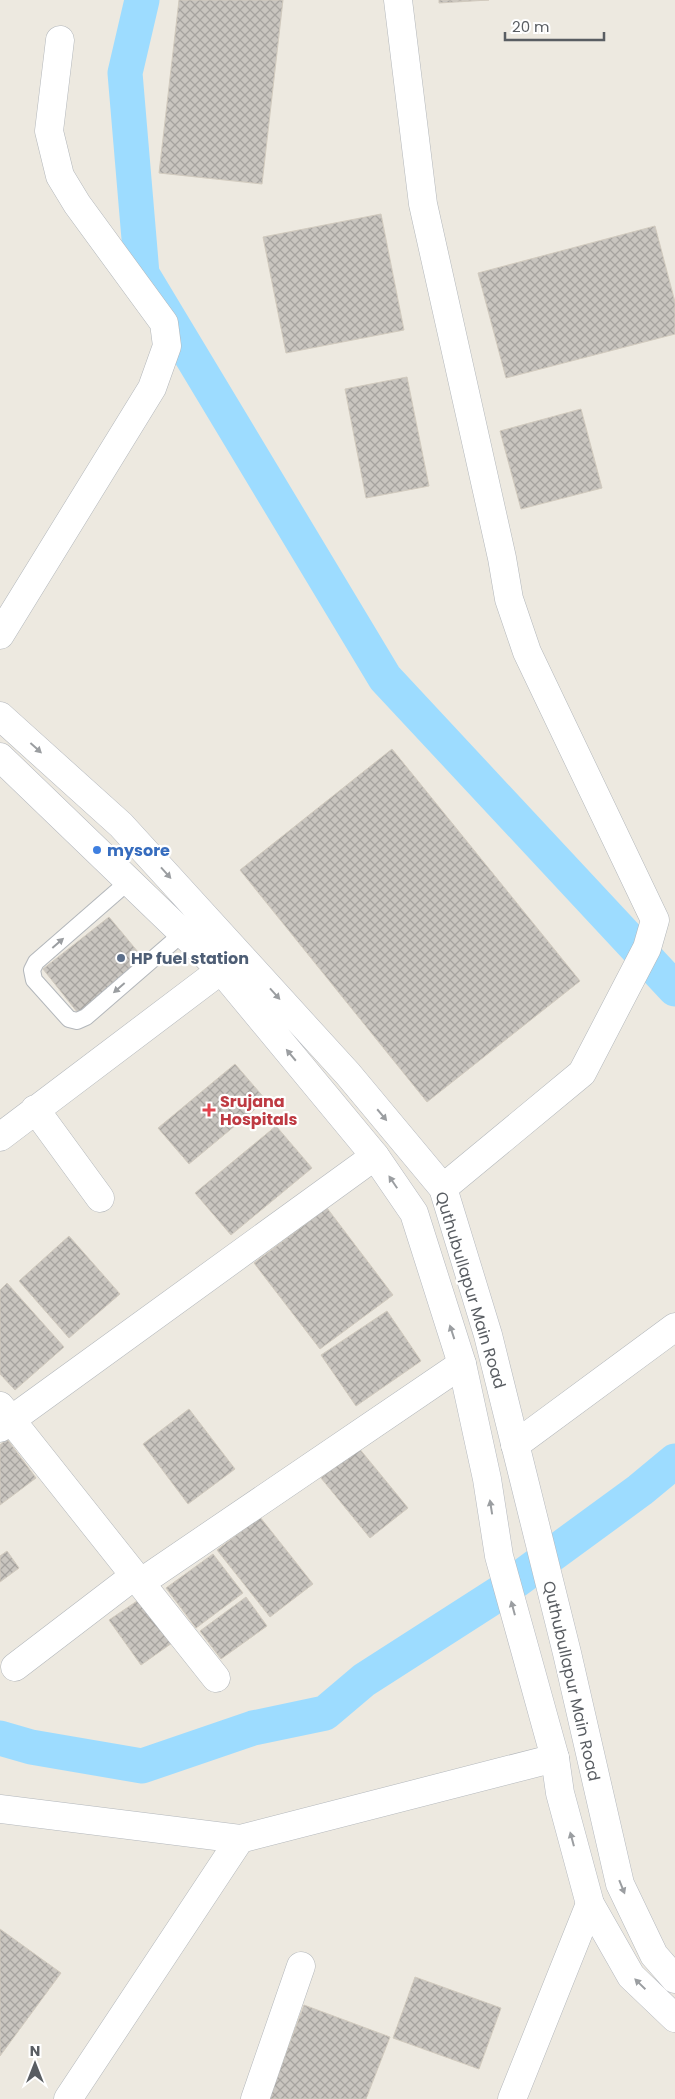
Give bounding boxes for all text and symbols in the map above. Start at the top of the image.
scale bar [505,10,604,42]
text: 20 m [512,16,550,37]
one-way arrow [30,743,43,754]
place label: mysore [107,839,170,862]
marker: mysore [91,844,103,856]
one-way arrow [160,867,171,880]
one-way arrow [52,938,64,949]
place label: HP fuel station [131,947,249,970]
marker: HP fuel station [115,952,127,964]
one-way arrow [114,982,126,994]
one-way arrow [269,987,281,999]
one-way arrow [286,1049,297,1062]
place label: Srujana Hospitals [220,1090,297,1131]
marker: Srujana Hospitals [202,1103,216,1117]
one-way arrow [377,1109,388,1122]
one-way arrow [388,1175,398,1189]
street label: Quthubullapur Main Road [430,1189,511,1391]
one-way arrow [447,1324,455,1339]
one-way arrow [487,1499,495,1515]
street label: Quthubullapur Main Road [537,1579,606,1783]
one-way arrow [509,1601,517,1616]
one-way arrow [568,1831,576,1846]
one-way arrow [618,1880,626,1894]
one-way arrow [634,1978,646,1990]
north arrow [10,2039,60,2089]
text: N [30,2041,40,2061]

